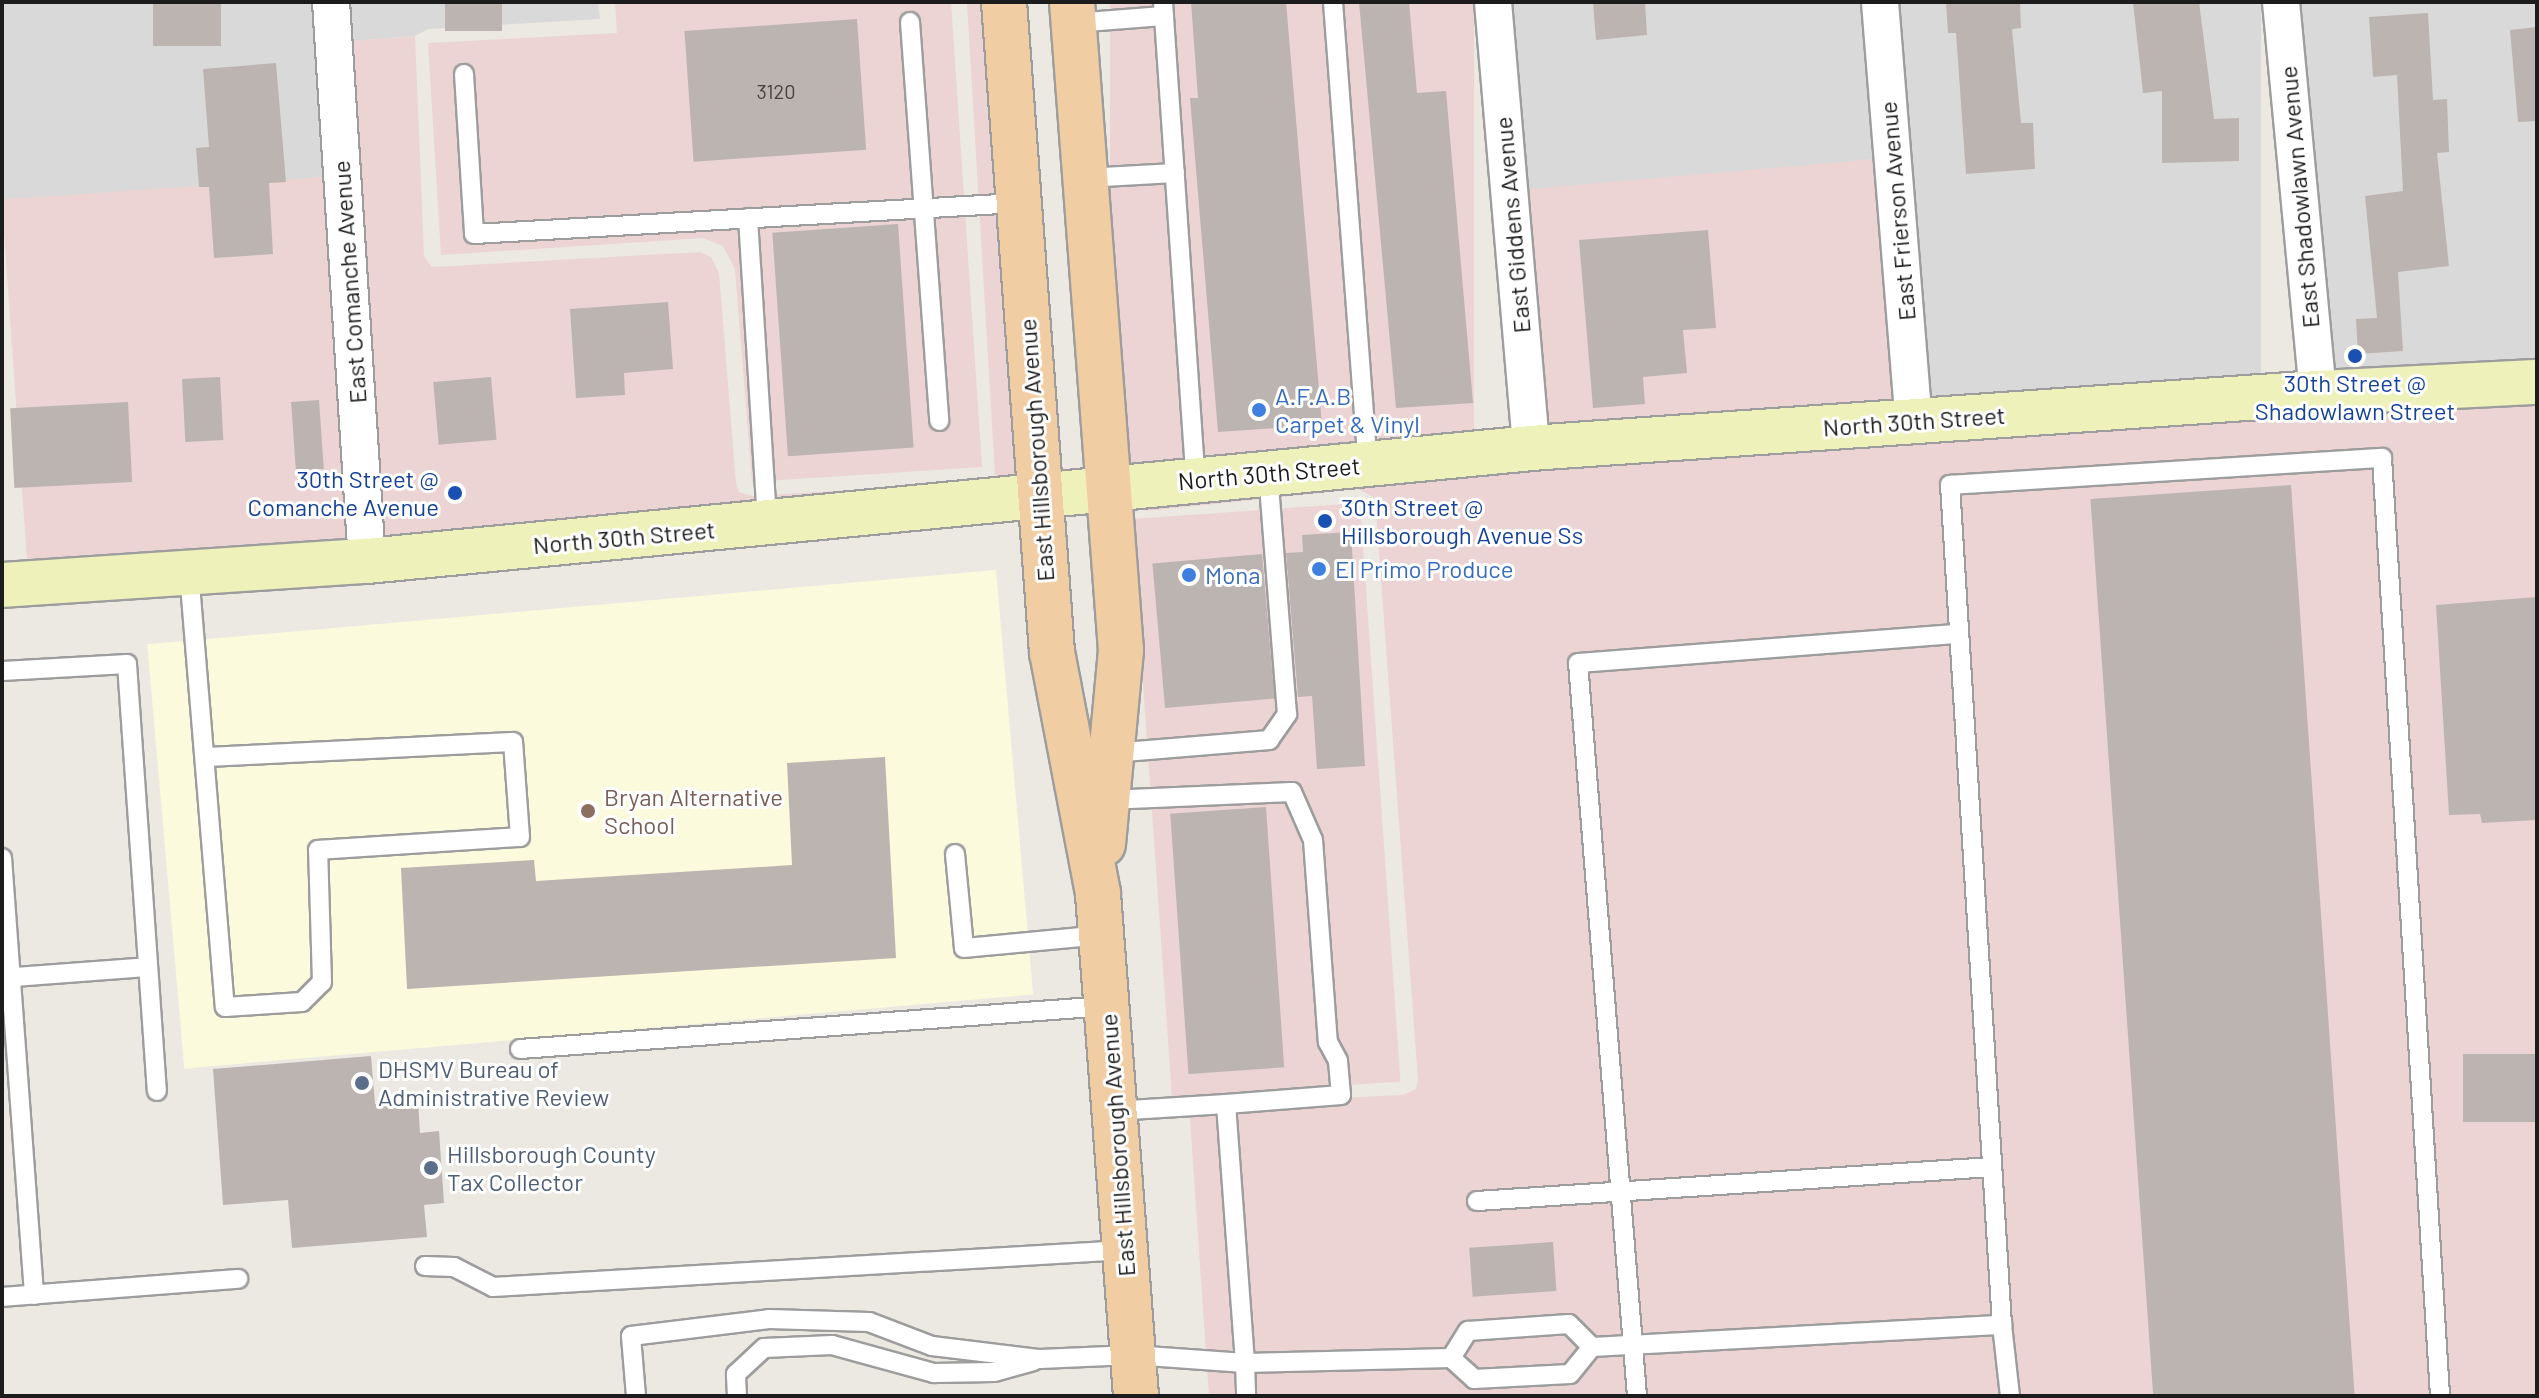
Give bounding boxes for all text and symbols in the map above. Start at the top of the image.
street label: East Shadowlawn Avenue [2273,65,2325,329]
house number: 3120 [756,79,796,103]
street label: East Frierson Avenue [1873,100,1921,322]
street label: East Giddens Avenue [1488,116,1536,334]
street label: East Comanche Avenue [326,160,372,404]
street label: East Hillsborough Avenue [1012,317,1060,583]
marker: 30th Street @ Shadowlawn Street [2346,347,2364,365]
place label: 30th Street @ Shadowlawn Street [2255,369,2455,425]
place label: A.F.A.B Carpet & Vinyl [1275,382,1420,438]
street label: North 30th Street [1822,400,2006,442]
marker: A.F.A.B Carpet & Vinyl [1250,401,1268,419]
street label: North 30th Street [1177,451,1361,495]
place label: 30th Street @ Comanche Avenue [247,465,439,521]
marker: 30th Street @ Comanche Avenue [446,484,464,502]
place label: 30th Street @ Hillsborough Avenue Ss [1341,493,1583,549]
marker: 30th Street @ Hillsborough Avenue Ss [1316,512,1334,530]
street label: North 30th Street [532,515,716,559]
place label: El Primo Produce [1335,555,1514,583]
marker: El Primo Produce [1310,560,1328,578]
place label: Mona [1205,561,1260,589]
marker: Mona [1180,566,1198,584]
place label: Bryan Alternative School [604,783,783,839]
marker: Bryan Alternative School [579,802,597,820]
street label: East Hillsborough Avenue [1093,1012,1141,1278]
place label: DHSMV Bureau of Administrative Review [378,1055,609,1111]
marker: DHSMV Bureau of Administrative Review [353,1074,371,1092]
place label: Hillsborough County Tax Collector [447,1140,656,1196]
marker: Hillsborough County Tax Collector [422,1159,440,1177]

